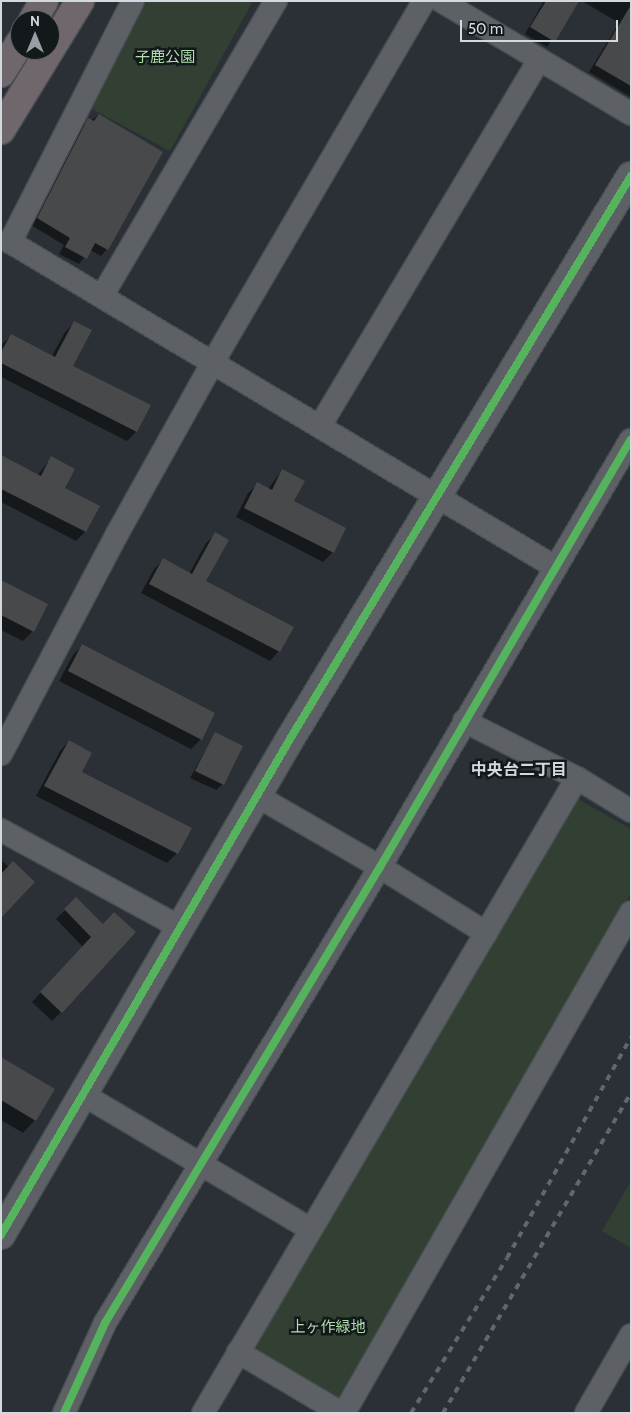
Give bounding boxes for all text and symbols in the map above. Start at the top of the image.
north arrow [10,10,60,60]
scale bar [462,10,620,42]
text: N [30,12,40,30]
text: 50 m [468,20,503,38]
park label: 子鹿公園 [135,49,195,67]
district label: 中央台二丁目 [471,760,567,780]
park label: 上ヶ作緑地 [291,1319,365,1337]

